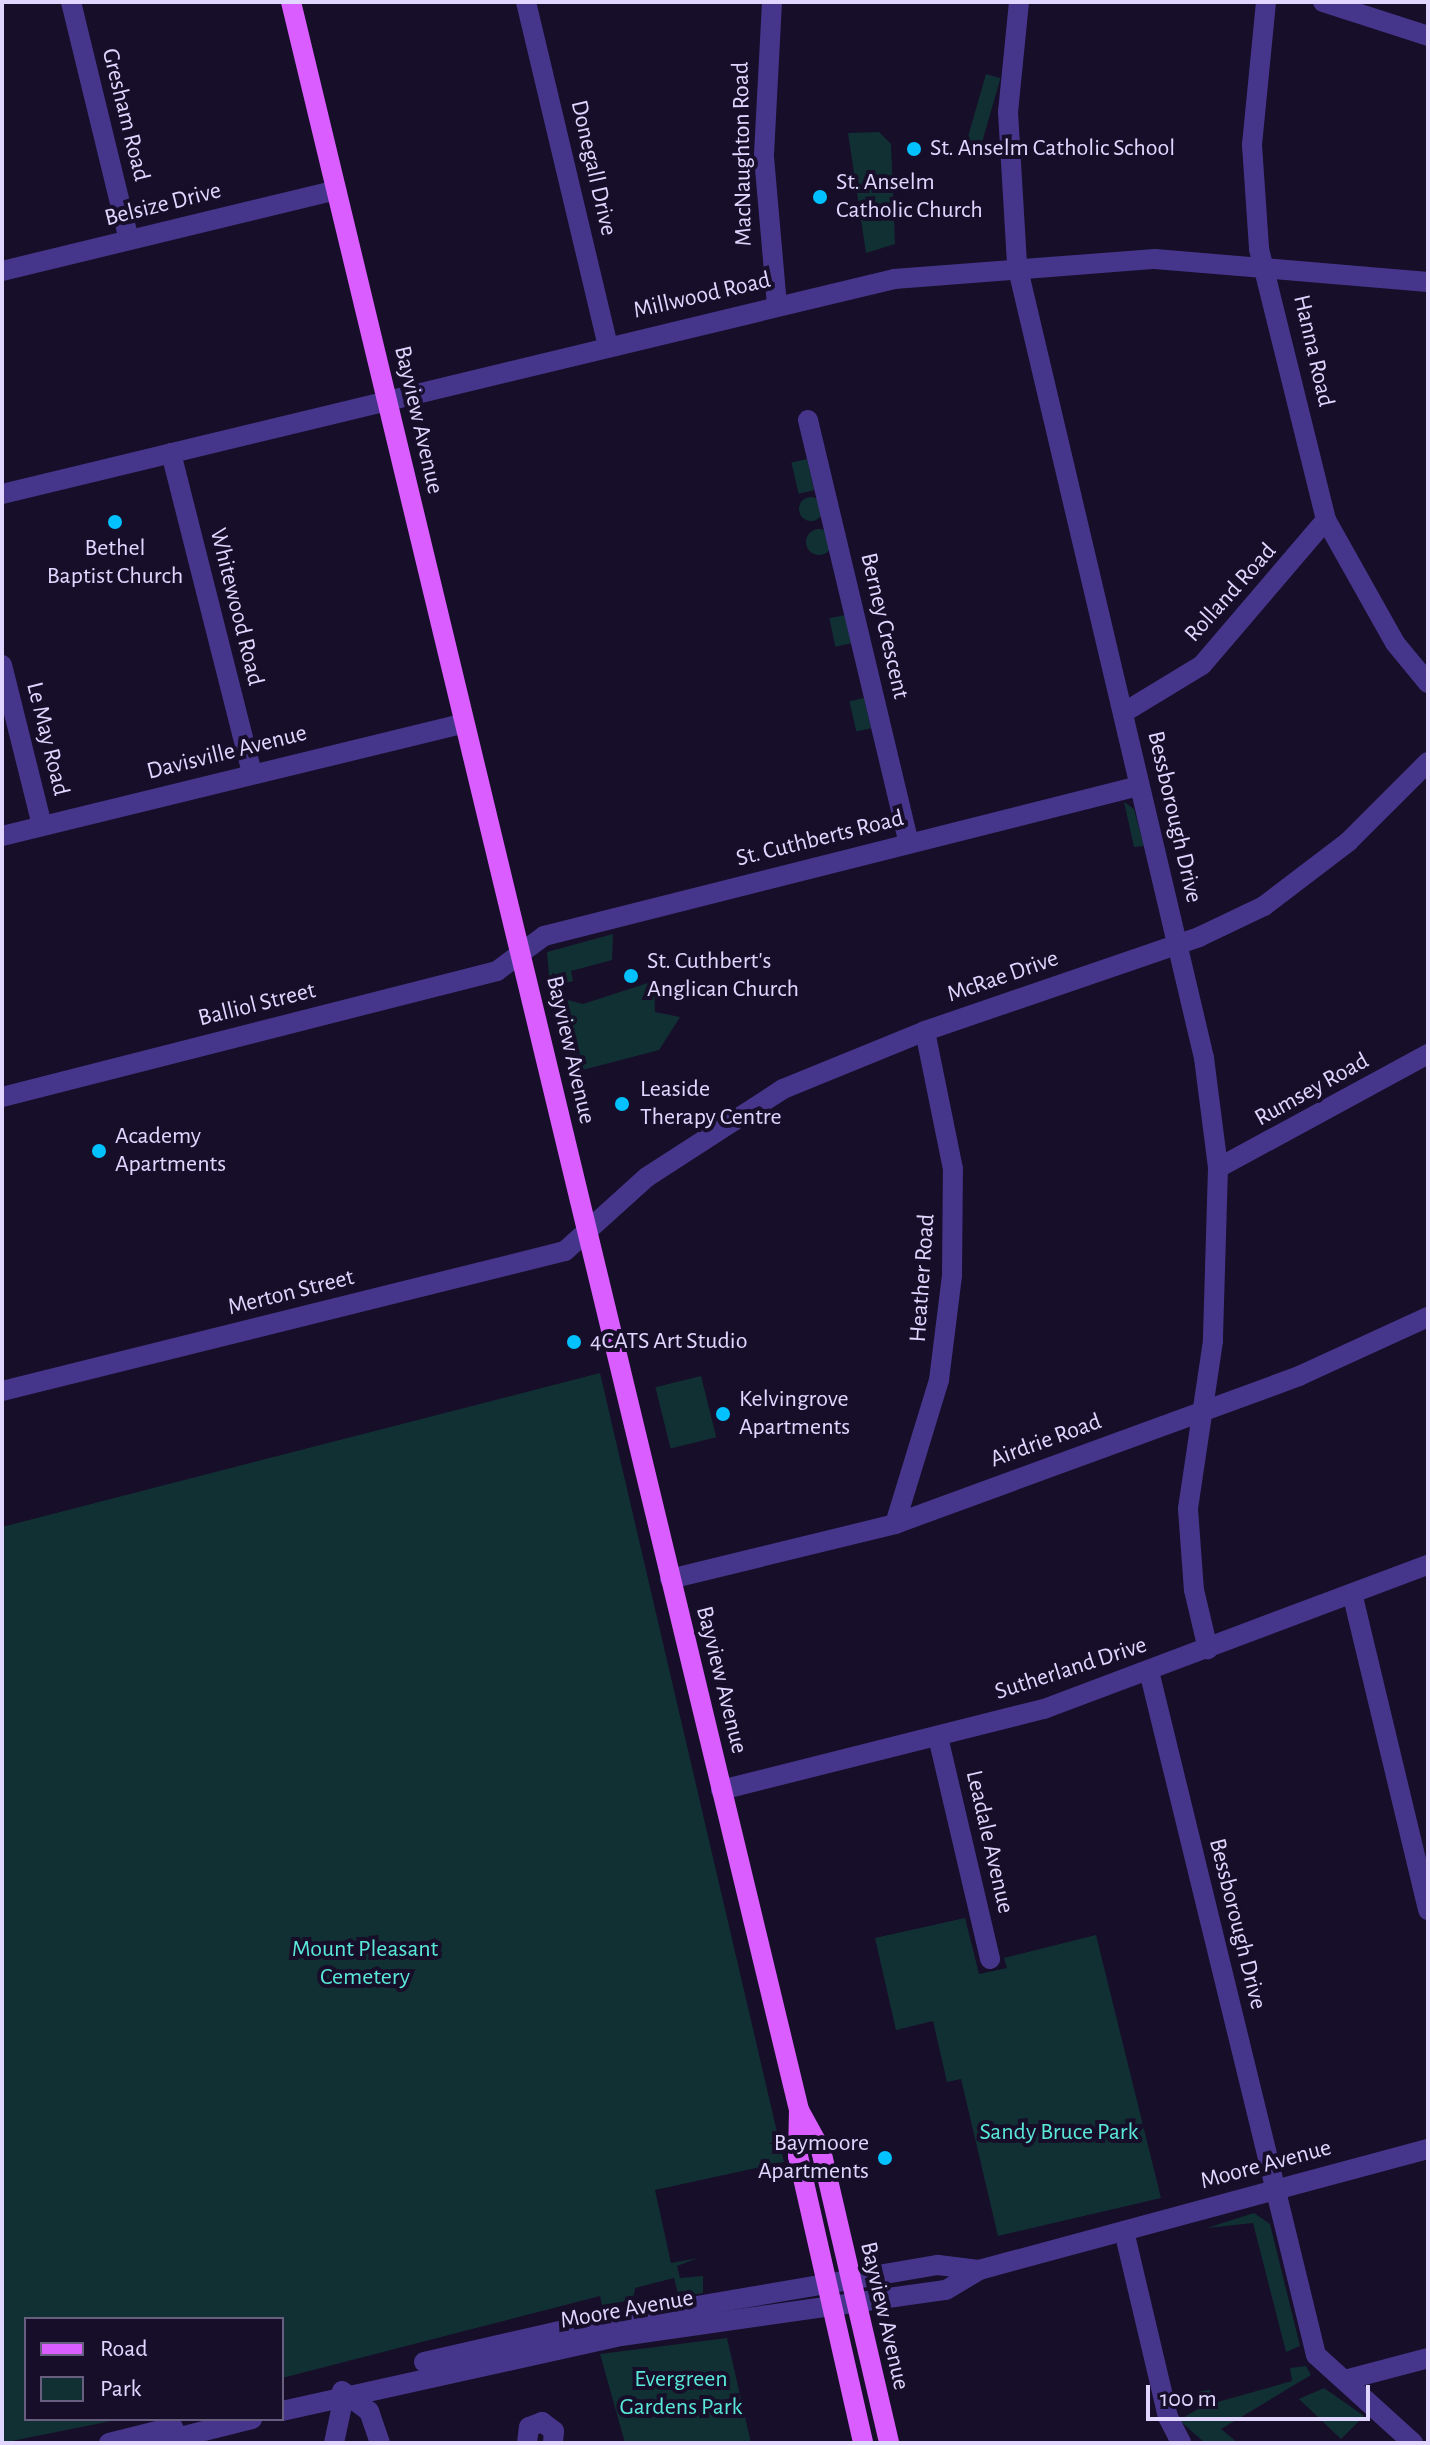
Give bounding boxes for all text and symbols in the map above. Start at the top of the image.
street label: Gresham Road [95,46,155,184]
street label: MacNaughton Road [727,61,759,247]
street label: Donegall Drive [563,97,623,239]
place label: St. Anselm Catholic School [930,135,1175,163]
marker: St. Anselm Catholic School [905,140,923,158]
place label: St. Anselm Catholic Church [836,169,983,225]
street label: Belsize Drive [102,177,224,233]
marker: St. Anselm Catholic Church [811,188,829,206]
street label: Millwood Road [631,266,773,326]
street label: Hanna Road [1286,292,1340,410]
street label: Bayview Avenue [387,343,449,497]
marker: Bethel Baptist Church [106,513,124,531]
street label: Whitewood Road [203,525,269,689]
place label: Bethel Baptist Church [47,535,183,591]
street label: Rolland Road [1179,537,1283,649]
street label: Berney Crescent [853,550,915,702]
street label: Le May Road [19,679,75,799]
street label: Davisville Avenue [144,719,310,787]
street label: Bessborough Drive [1140,728,1208,906]
street label: St. Cuthberts Road [733,804,907,874]
street label: McRae Drive [944,945,1062,1009]
place label: St. Cuthbert's Anglican Church [647,948,799,1004]
marker: St. Cuthbert's Anglican Church [622,967,640,985]
street label: Bayview Avenue [539,973,601,1127]
street label: Balliol Street [195,977,319,1033]
street label: Rumsey Road [1250,1047,1374,1133]
place label: Leaside Therapy Centre [640,1076,782,1132]
marker: Leaside Therapy Centre [611,1093,633,1115]
place label: Academy Apartments [115,1123,226,1179]
marker: Academy Apartments [90,1142,108,1160]
street label: Heather Road [904,1213,942,1343]
street label: Merton Street [225,1263,357,1323]
place label: 4CATS Art Studio [590,1328,747,1356]
marker: 4CATS Art Studio [565,1333,583,1351]
place label: Kelvingrove Apartments [739,1386,850,1442]
marker: Kelvingrove Apartments [714,1405,732,1423]
street label: Airdrie Road [986,1408,1106,1474]
street label: Bayview Avenue [689,1603,753,1757]
street label: Sutherland Drive [991,1631,1151,1707]
street label: Leadale Avenue [959,1768,1019,1916]
street label: Bessborough Drive [1202,1836,1272,2012]
park label: Mount Pleasant Cemetery [292,1936,438,1992]
park label: Sandy Bruce Park [980,2119,1138,2147]
place label: Baymoore Apartments [758,2130,869,2186]
street label: Moore Avenue [1197,2134,1335,2196]
marker: Baymoore Apartments [876,2149,894,2167]
street label: Bayview Avenue [853,2239,915,2393]
street label: Moore Avenue [558,2284,696,2336]
legend [24,2317,284,2421]
text: Road [100,2337,148,2361]
park label: Evergreen Gardens Park [620,2366,742,2422]
scale bar [1150,2369,1374,2419]
text: Park [100,2377,141,2401]
text: 100 m [1160,2387,1217,2411]

